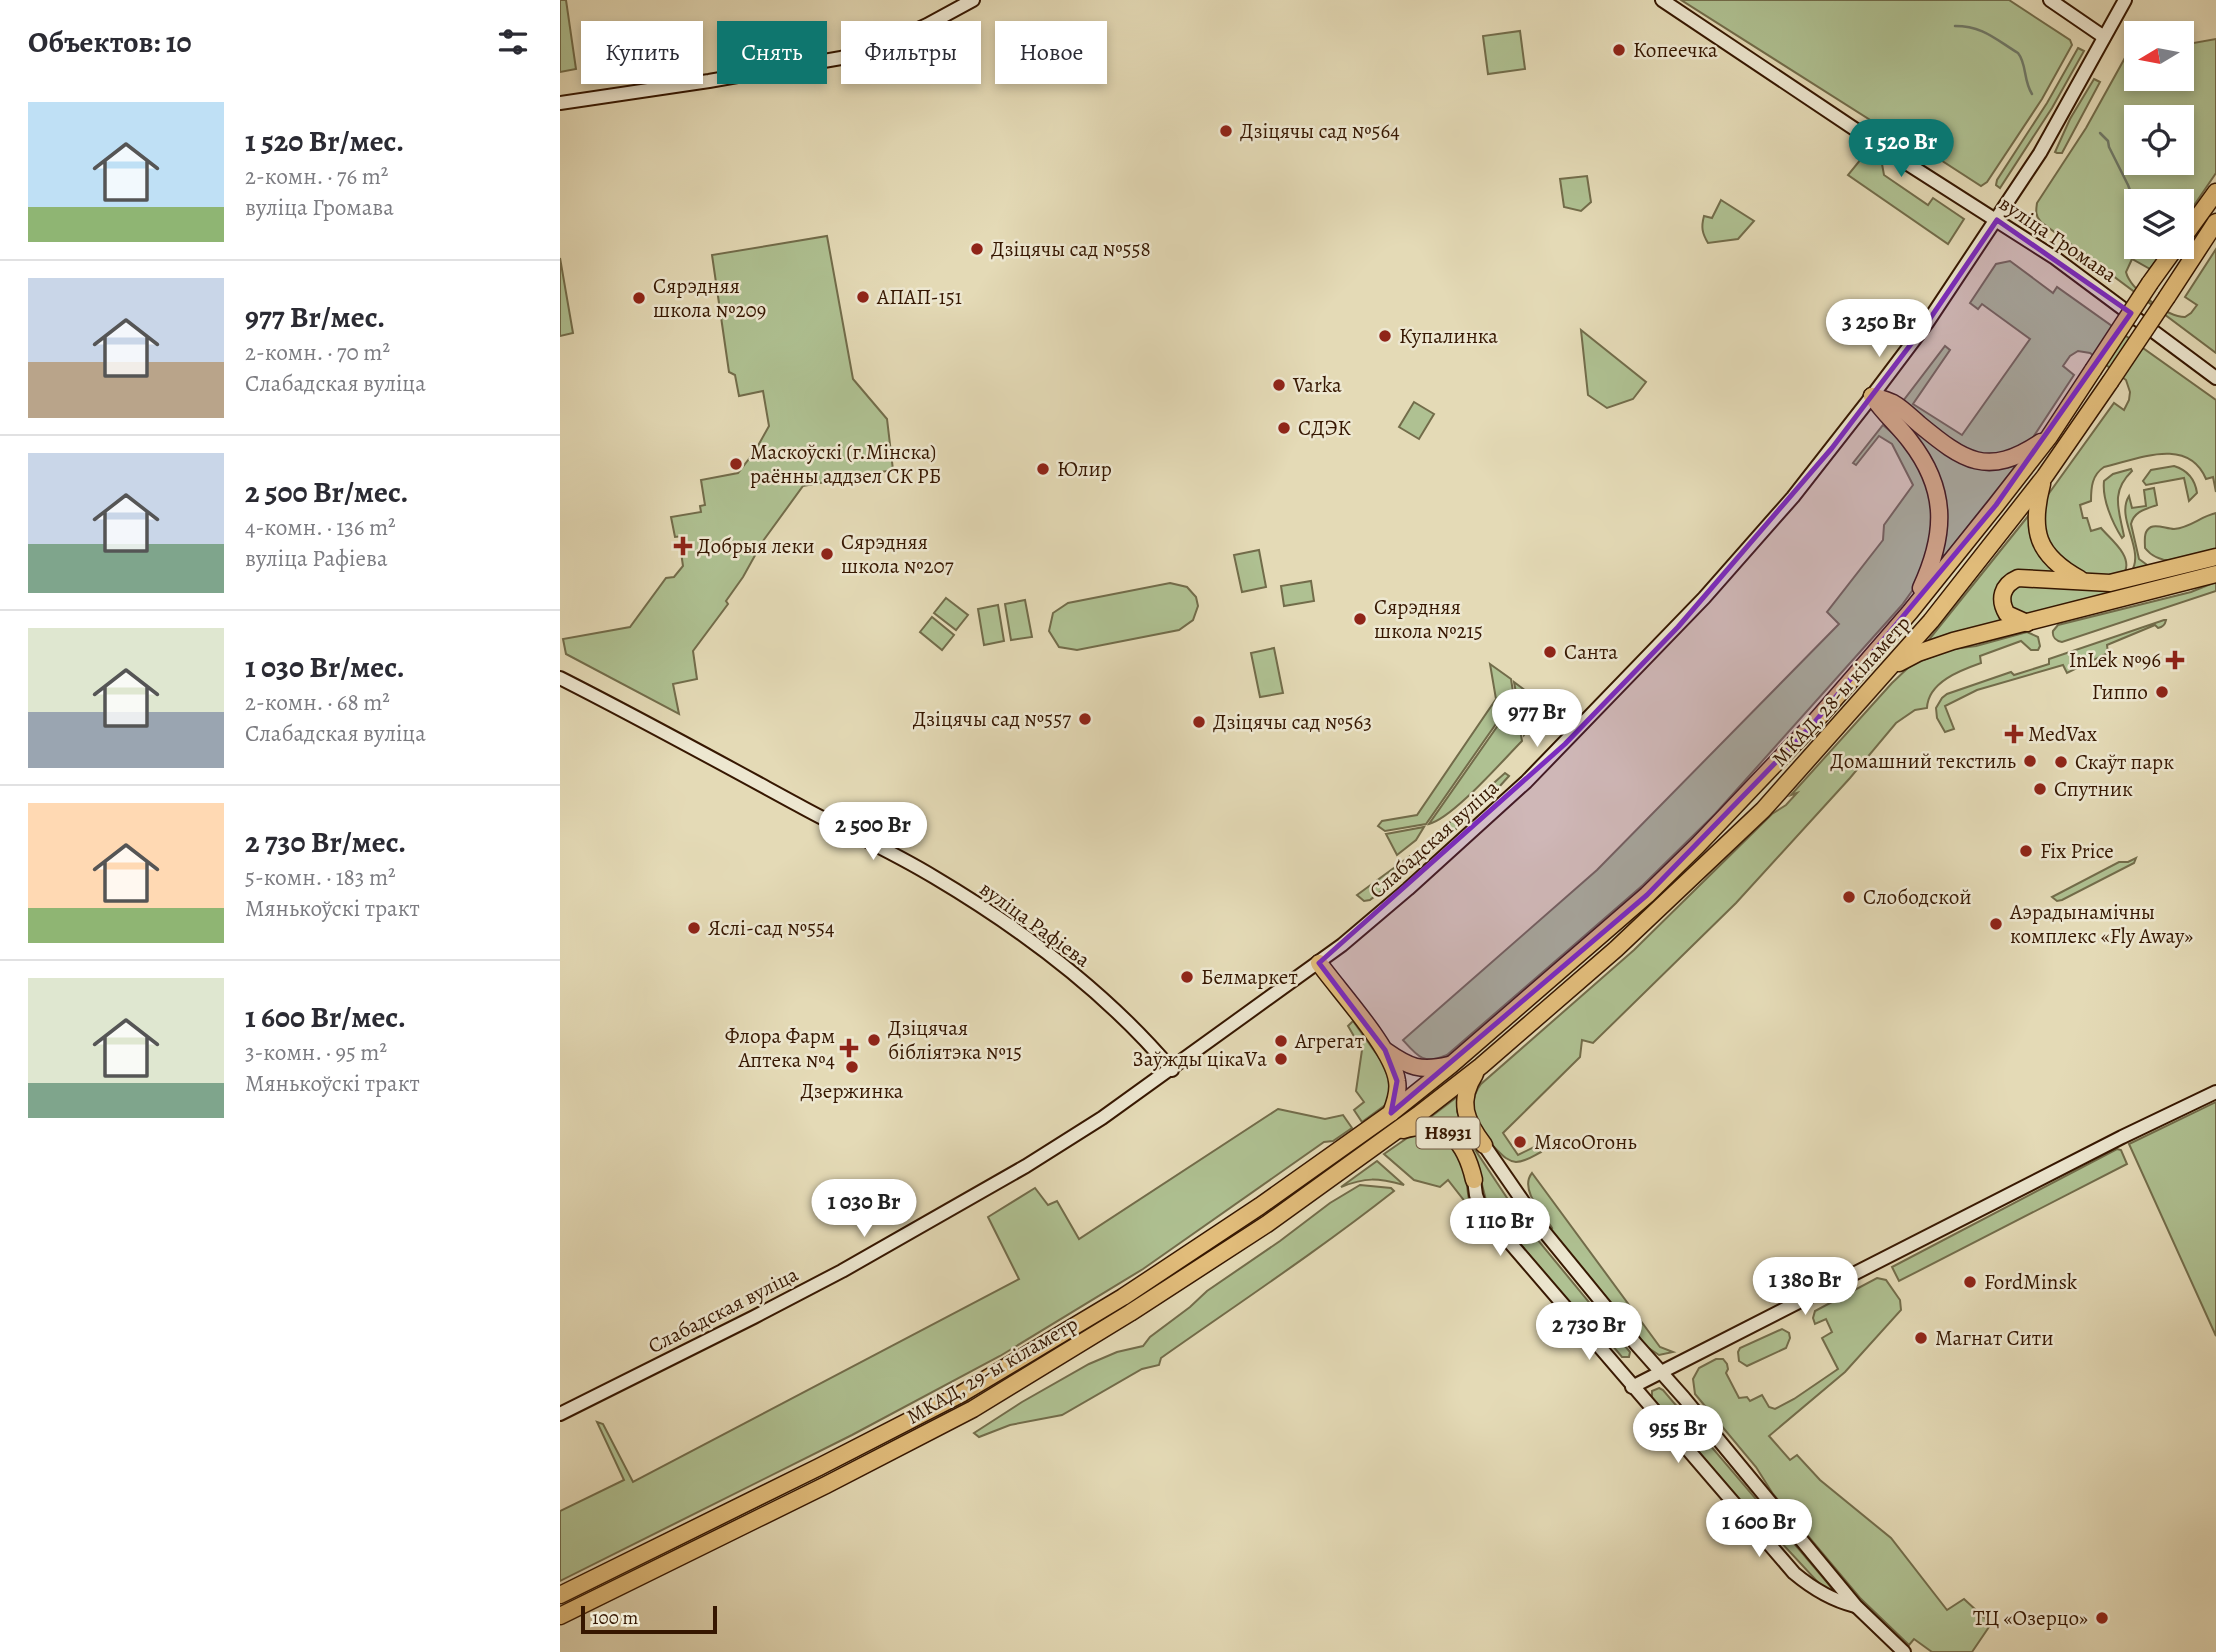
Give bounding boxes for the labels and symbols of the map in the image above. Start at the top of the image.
north arrow [2124,21,2194,91]
place label: Копеечка [1633,36,1718,64]
marker: Копеечка [1611,42,1627,58]
place label: Дзіцячы сад №564 [1240,117,1400,145]
pin: 1 520 Br [1829,120,1973,179]
marker: Дзіцячы сад №564 [1218,123,1234,139]
street label: вуліца Громава [1994,189,2122,289]
place label: Дзіцячы сад №558 [991,235,1151,263]
marker: Дзіцячы сад №558 [969,241,985,257]
place label: Сярэдняя школа №209 [653,272,766,324]
place label: АПАП-151 [876,283,962,311]
marker: АПАП-151 [855,289,871,305]
marker: Сярэдняя школа №209 [631,290,647,306]
pin: 3 250 Br [1807,300,1951,359]
place label: Купалинка [1399,322,1498,350]
marker: Купалинка [1377,328,1393,344]
place label: Varka [1292,371,1342,399]
marker: Varka [1271,377,1287,393]
place label: СДЭК [1298,414,1352,442]
marker: СДЭК [1276,420,1292,436]
place label: Маскоўскі (г.Мінска) раённы аддзел СК РБ [750,438,941,490]
place label: Юлир [1057,455,1112,483]
marker: Маскоўскі (г.Мінска) раённы аддзел СК РБ [728,456,744,472]
marker: Юлир [1035,461,1051,477]
place label: Сярэдняя школа №207 [841,528,954,580]
place label: Добрыя леки [697,532,815,560]
marker: Добрыя леки [675,538,691,554]
marker: Сярэдняя школа №207 [819,546,835,562]
place label: Сярэдняя школа №215 [1374,593,1483,645]
street label: МКАД, 28-ы кіламетр [1766,610,1916,772]
marker: Сярэдняя школа №215 [1352,611,1368,627]
place label: Санта [1564,638,1618,666]
marker: Санта [1542,644,1558,660]
place label: InLek №96 [2069,646,2161,674]
marker: InLek №96 [2167,652,2183,668]
place label: Гиппо [2092,678,2148,706]
marker: Гиппо [2154,684,2170,700]
pin: 977 Br [1480,690,1594,749]
place label: Дзіцячы сад №557 [913,705,1071,733]
place label: Дзіцячы сад №563 [1213,708,1372,736]
marker: Дзіцячы сад №557 [1077,711,1093,727]
marker: Дзіцячы сад №563 [1191,714,1207,730]
place label: MedVax [2028,720,2097,748]
marker: MedVax [2006,726,2022,742]
place label: Домашний текстиль [1830,747,2016,775]
place label: Скаўт парк [2075,748,2174,776]
marker: Домашний текстиль [2022,753,2038,769]
marker: Скаўт парк [2053,754,2069,770]
street label: Слабадская вуліца [1363,773,1505,905]
place label: Спутник [2054,775,2133,803]
marker: Спутник [2032,781,2048,797]
pin: 2 500 Br [801,802,945,862]
place label: Fix Price [2040,837,2114,865]
marker: Fix Price [2018,843,2034,859]
street label: вуліца Рафіева [974,874,1096,974]
place label: Слободской [1863,883,1972,911]
marker: Слободской [1841,889,1857,905]
place label: Аэрадынамічны комплекс «Fly Away» [2009,898,2193,950]
place label: Яслі-сад №554 [708,914,834,942]
marker: Аэрадынамічны комплекс «Fly Away» [1988,916,2004,932]
marker: Яслі-сад №554 [686,920,702,936]
place label: Белмаркет [1201,963,1298,991]
marker: Белмаркет [1179,969,1195,985]
place label: Дзіцячая бібліятэка №15 [888,1014,1022,1066]
place label: Флора Фарм Аптека №4 [725,1022,835,1074]
place label: Агрегат [1294,1027,1364,1055]
marker: Дзіцячая бібліятэка №15 [866,1032,882,1048]
marker: Агрегат [1273,1033,1289,1049]
marker: Флора Фарм Аптека №4 [841,1040,857,1056]
place label: Заўжды цікаVа [1133,1045,1267,1073]
marker: Заўжды цікаVа [1273,1051,1289,1067]
marker: Дзержинка [844,1059,860,1075]
place label: Дзержинка [800,1077,904,1105]
road number: Н8931 [1416,1118,1480,1148]
place label: МясоОгонь [1534,1128,1637,1156]
marker: МясоОгонь [1512,1134,1528,1150]
pin: 1 030 Br [792,1180,936,1239]
pin: 1 110 Br [1428,1198,1572,1258]
pin: 1 380 Br [1733,1258,1877,1317]
street label: Слабадская вуліца [643,1260,803,1360]
place label: FordMinsk [1984,1268,2078,1296]
marker: FordMinsk [1962,1274,1978,1290]
pin: 2 730 Br [1517,1302,1661,1362]
street label: МКАД, 29-ы кіламетр [901,1310,1083,1430]
place label: Магнат Cити [1935,1324,2053,1352]
marker: Магнат Cити [1913,1330,1929,1346]
pin: 955 Br [1621,1406,1735,1465]
pin: 1 600 Br [1687,1500,1831,1559]
scale bar [581,1603,718,1635]
place label: ТЦ «Озерцо» [1973,1604,2088,1632]
marker: ТЦ «Озерцо» [2094,1610,2110,1626]

